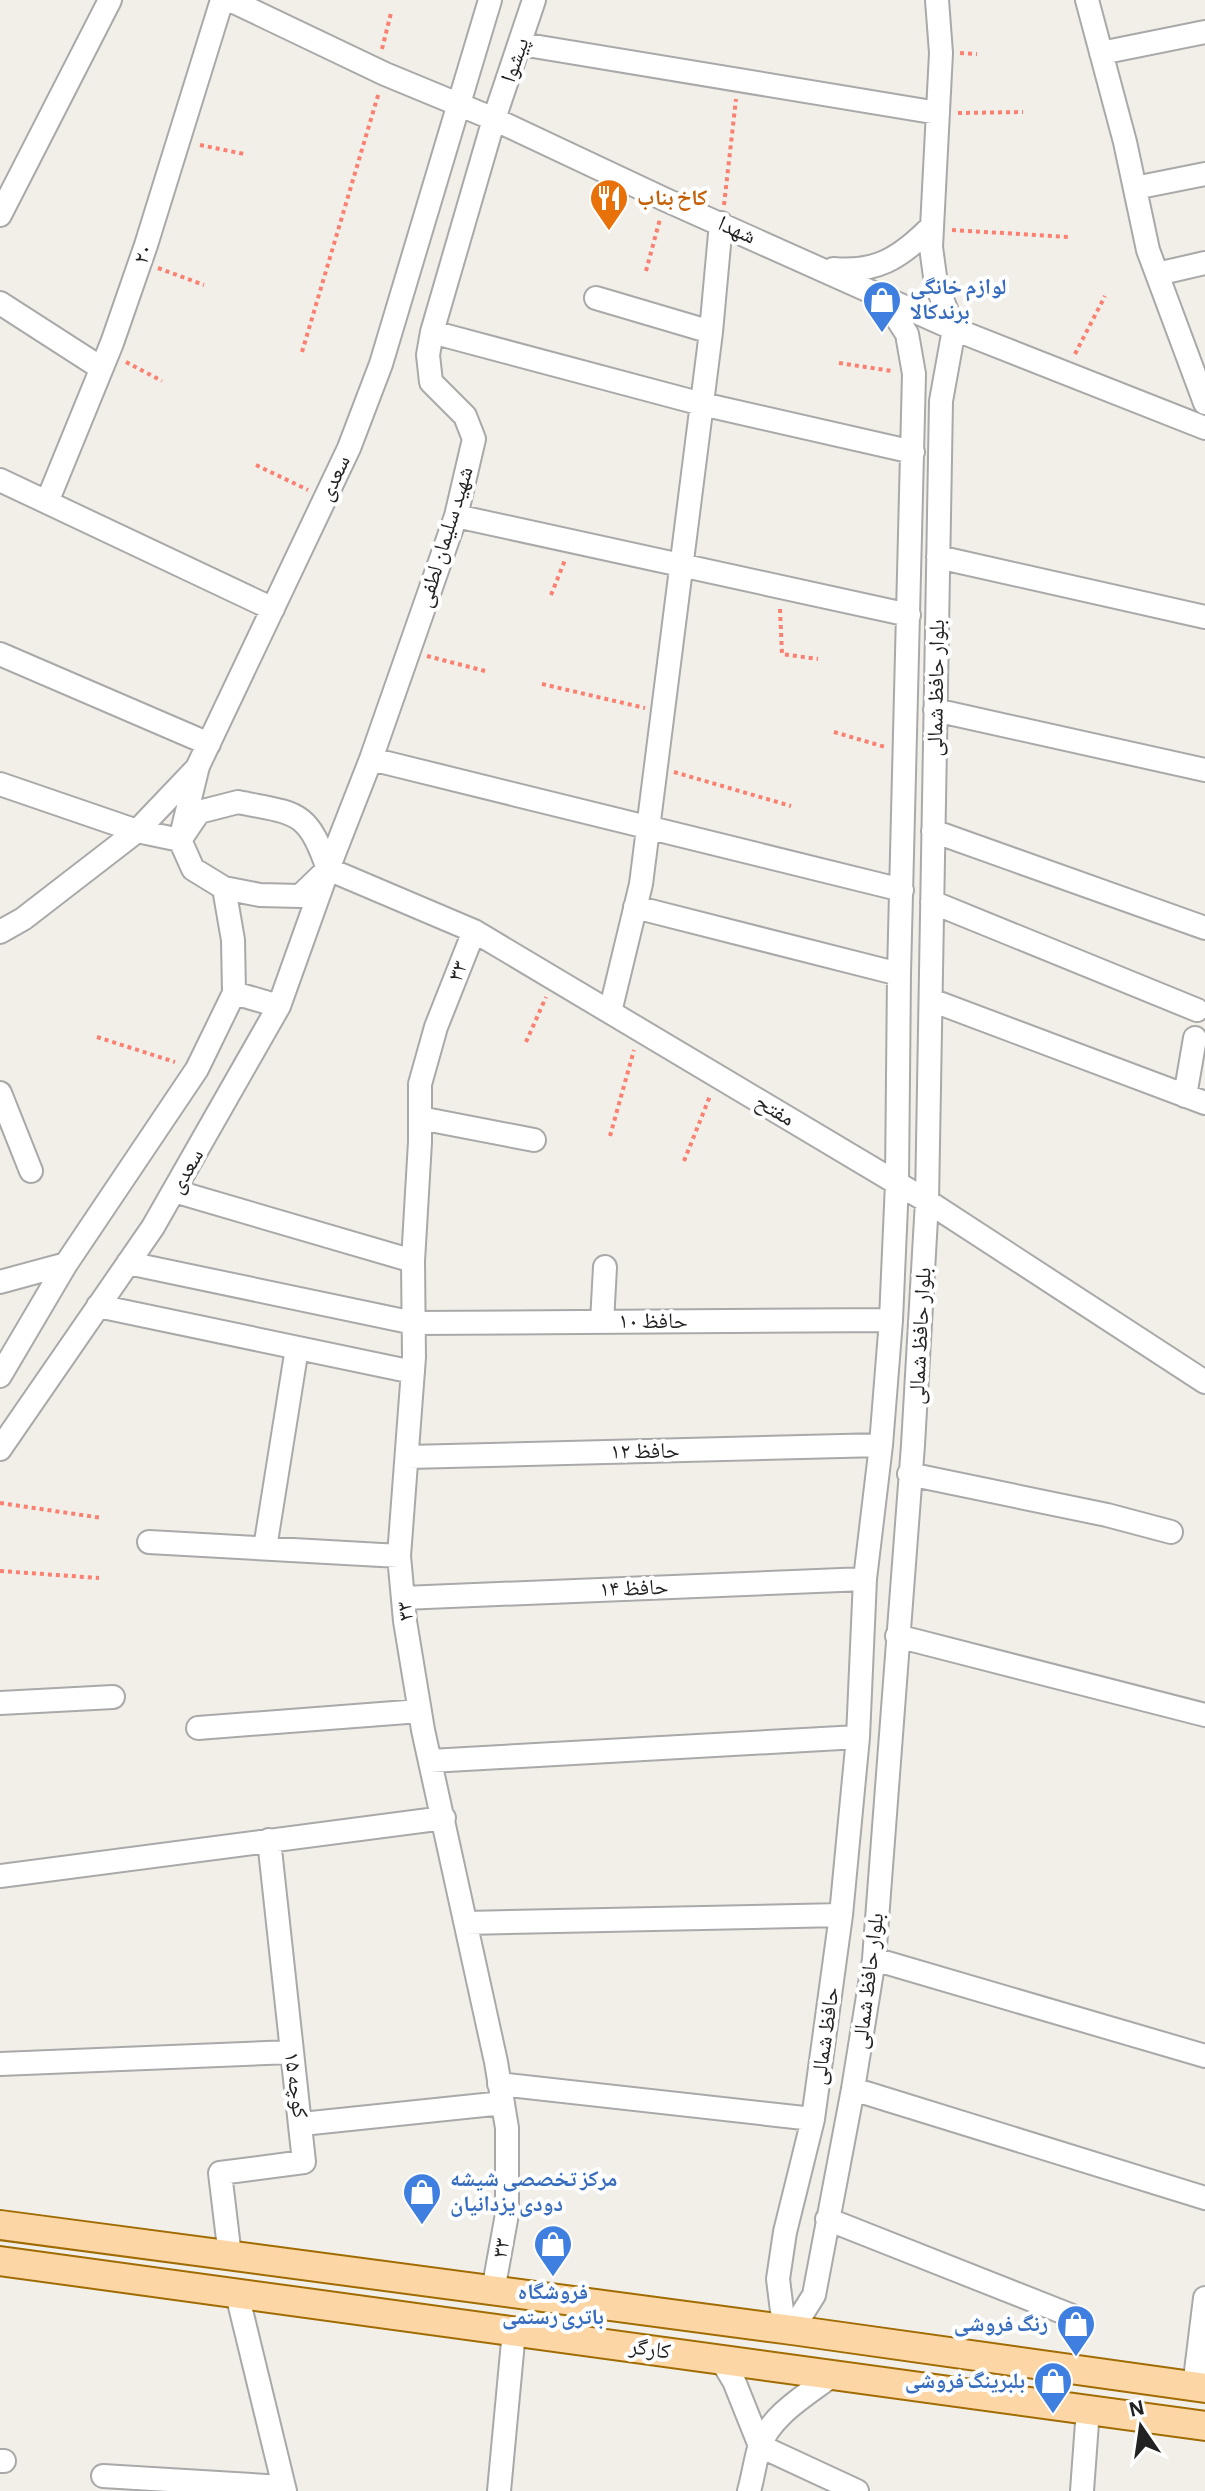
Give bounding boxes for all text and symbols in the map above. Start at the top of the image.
street label: پیشوا [497,35,535,86]
restaurant icon: کاخ بناب [588,177,630,232]
place label: کاخ بناب [637,187,708,211]
street label: شهدا [715,212,759,249]
street label: ۲۰ [129,241,157,267]
place label: لوازم خانگی برندکالا [910,276,1007,325]
shop icon: لوازم خانگی برندکالا [861,279,903,334]
street label: سعدی [314,452,356,505]
street label: شهید سلیمان لطفی [413,464,479,611]
street label: بلوار حافظ شمالی [924,619,950,757]
street label: ۳۳ [444,958,472,984]
street label: مفتح [751,1090,798,1132]
street label: سعدی [165,1145,209,1198]
street label: بلوار حافظ شمالی [905,1267,937,1405]
street label: حافظ ۱۰ [618,1310,688,1332]
street label: حافظ ۱۲ [610,1439,680,1463]
street label: حافظ ۱۴ [599,1576,669,1600]
street label: ۳۳ [393,1600,417,1622]
street label: بلوار حافظ شمالی [849,1911,889,2051]
street label: حافظ شمالی [807,1986,845,2087]
street label: کوچه ۱۵ [279,2050,312,2120]
place label: مرکز تخصصی شیشه دودی یزدانیان [450,2168,618,2217]
shop icon: مرکز تخصصی شیشه دودی یزدانیان [401,2171,443,2226]
shop icon: فروشگاه باتری رستمی [532,2223,574,2278]
street label: ۳۳ [488,2236,514,2260]
place label: فروشگاه باتری رستمی [502,2281,604,2330]
shop icon: رنگ فروشی [1055,2303,1097,2358]
place label: رنگ فروشی [954,2313,1048,2337]
street label: کارگر [627,2335,672,2364]
shop icon: بلبرینگ فروشی [1032,2360,1074,2415]
place label: بلبرینگ فروشی [905,2370,1025,2394]
north arrow [1101,2387,1181,2467]
text: N [1127,2396,1147,2421]

